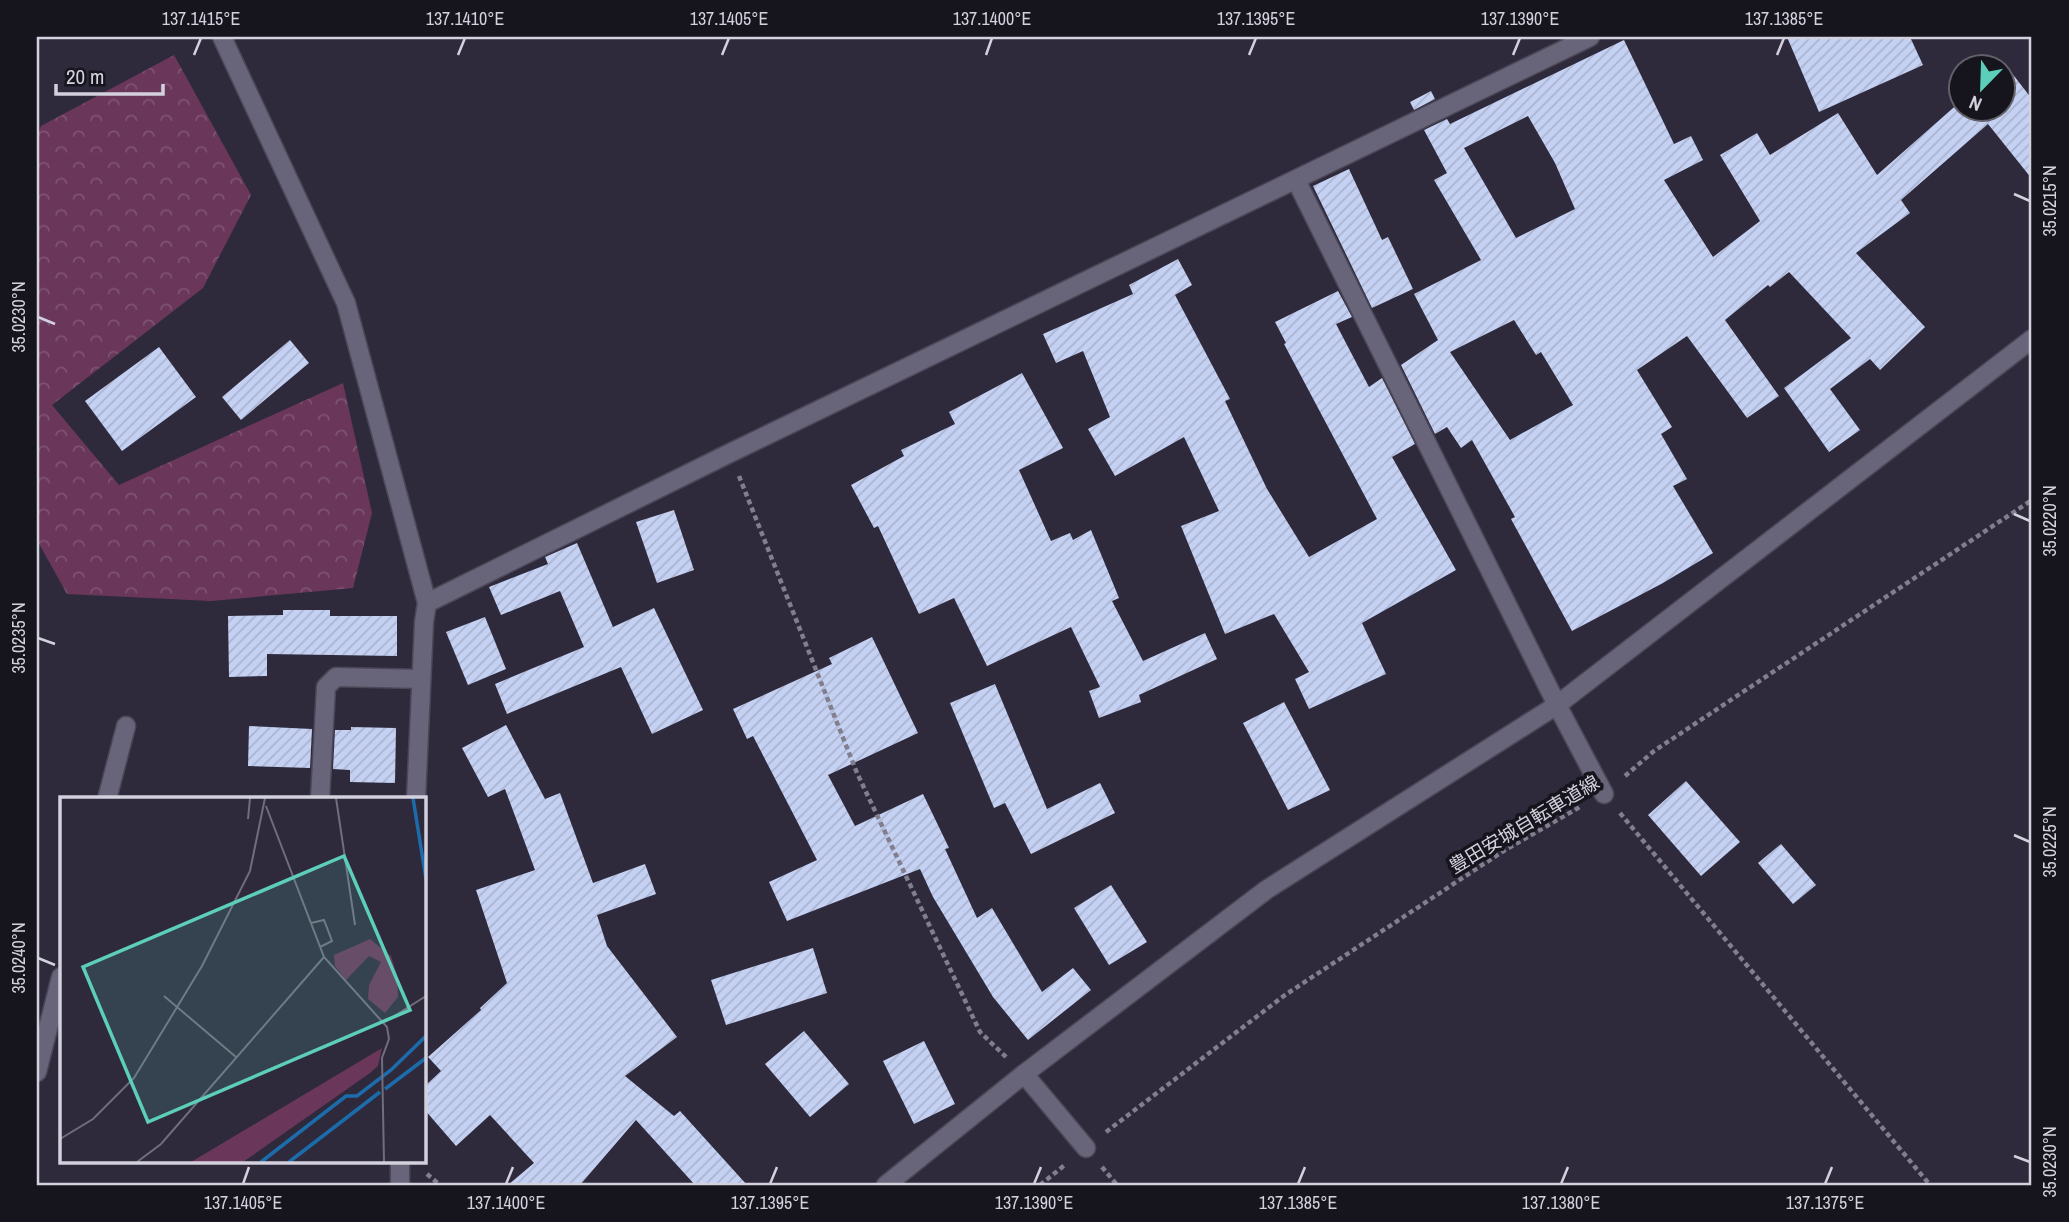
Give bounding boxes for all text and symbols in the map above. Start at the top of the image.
text: 137.1415°E [162,6,240,31]
text: 137.1410°E [426,6,504,31]
text: 137.1405°E [690,6,768,31]
text: 137.1400°E [953,6,1031,31]
text: 137.1395°E [1217,6,1295,31]
text: 137.1390°E [1481,6,1559,31]
text: 137.1385°E [1745,6,1823,31]
scale bar [56,52,163,96]
north arrow [1946,52,2016,122]
text: 20 m [66,62,104,91]
text: N [1965,89,1986,118]
text: 35.0215°N [2037,165,2062,237]
text: 35.0230°N [6,281,31,353]
text: 35.0220°N [2037,485,2062,557]
text: 35.0235°N [6,602,31,674]
street label: 豊田安城自転車道線 [1444,769,1604,879]
inset map [60,797,425,1162]
text: 35.0225°N [2037,806,2062,878]
text: 35.0240°N [6,922,31,994]
text: 35.0230°N [2037,1126,2062,1198]
text: 137.1405°E [204,1190,282,1215]
text: 137.1400°E [467,1190,545,1215]
text: 137.1395°E [731,1190,809,1215]
text: 137.1390°E [995,1190,1073,1215]
text: 137.1385°E [1259,1190,1337,1215]
text: 137.1380°E [1522,1190,1600,1215]
text: 137.1375°E [1786,1190,1864,1215]

